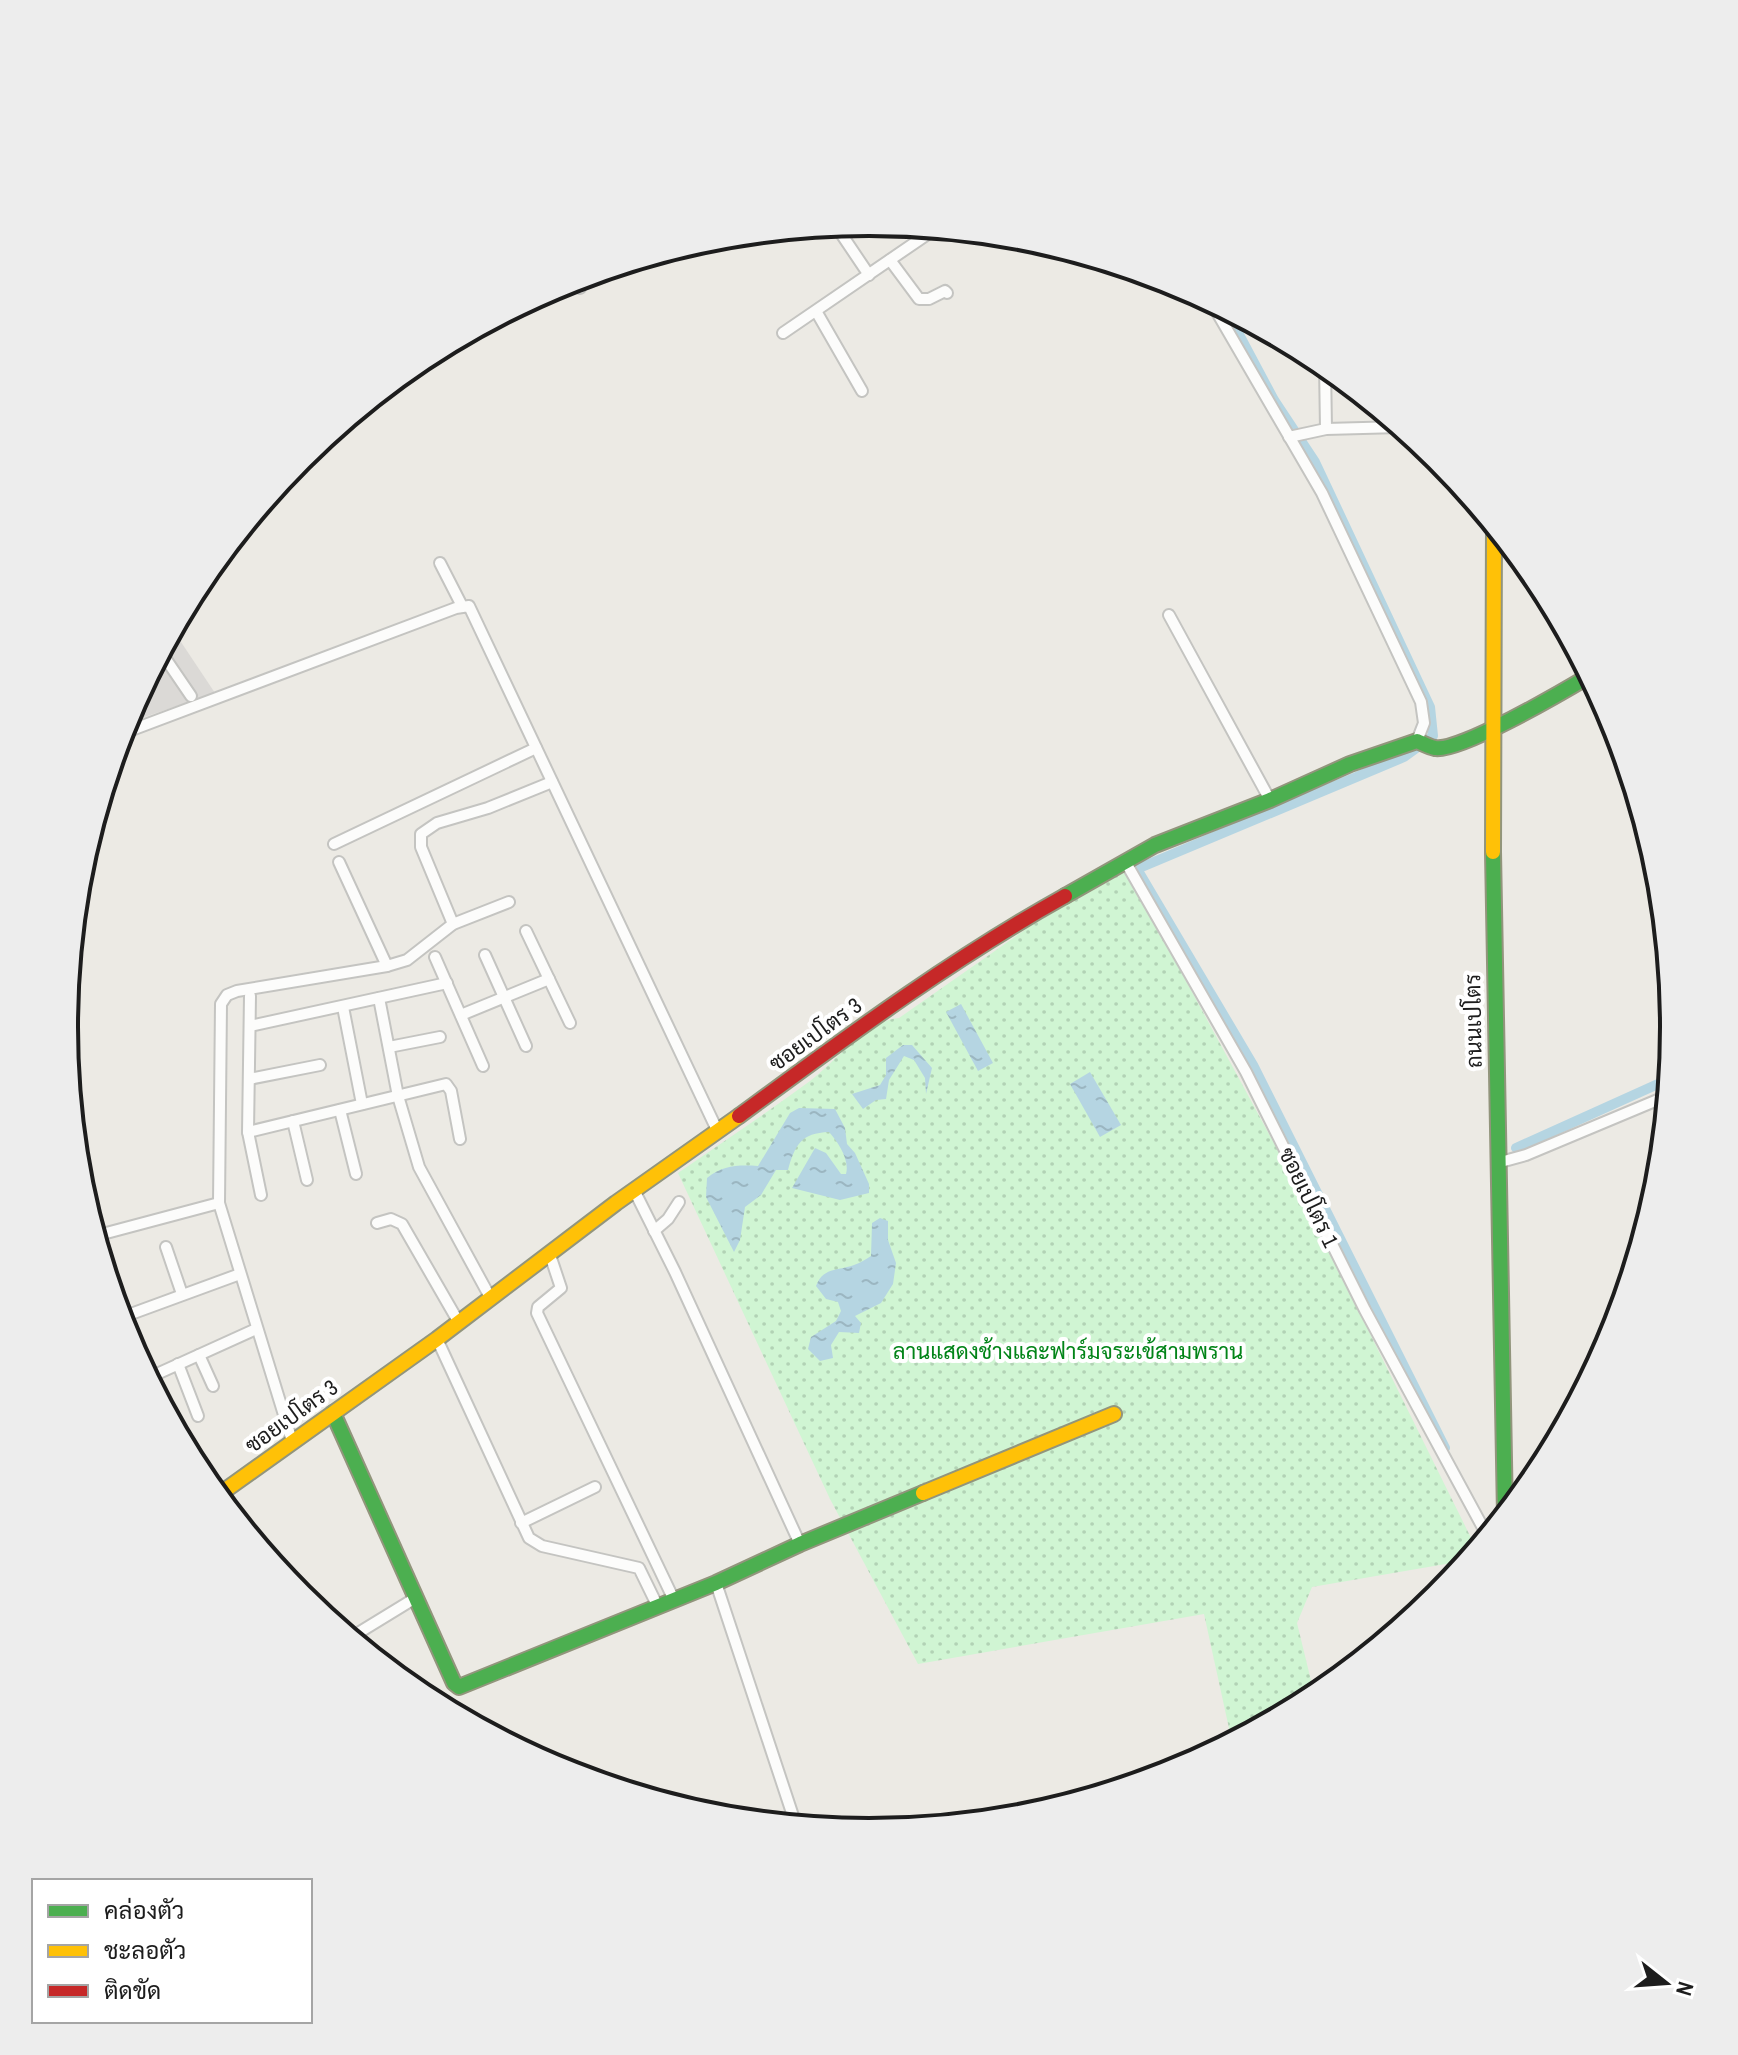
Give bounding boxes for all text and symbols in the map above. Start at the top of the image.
street label: ถนนเปโตร [1457,974,1489,1068]
street label: ซอยเปโตร 3 [763,990,867,1078]
street label: ซอยเปโตร 1 [1272,1142,1346,1252]
park label: ลานแสดงช้างและฟาร์มจระเข้สามพราน [893,1336,1243,1366]
street label: ซอยเปโตร 3 [239,1372,343,1460]
legend [32,1879,312,2023]
text: คล่องตัว [104,1894,184,1926]
text: ชะลอตัว [104,1934,186,1966]
north arrow [1626,1943,1706,2023]
text: ติดขัด [104,1974,161,2006]
text: N [1669,1978,1701,1999]

